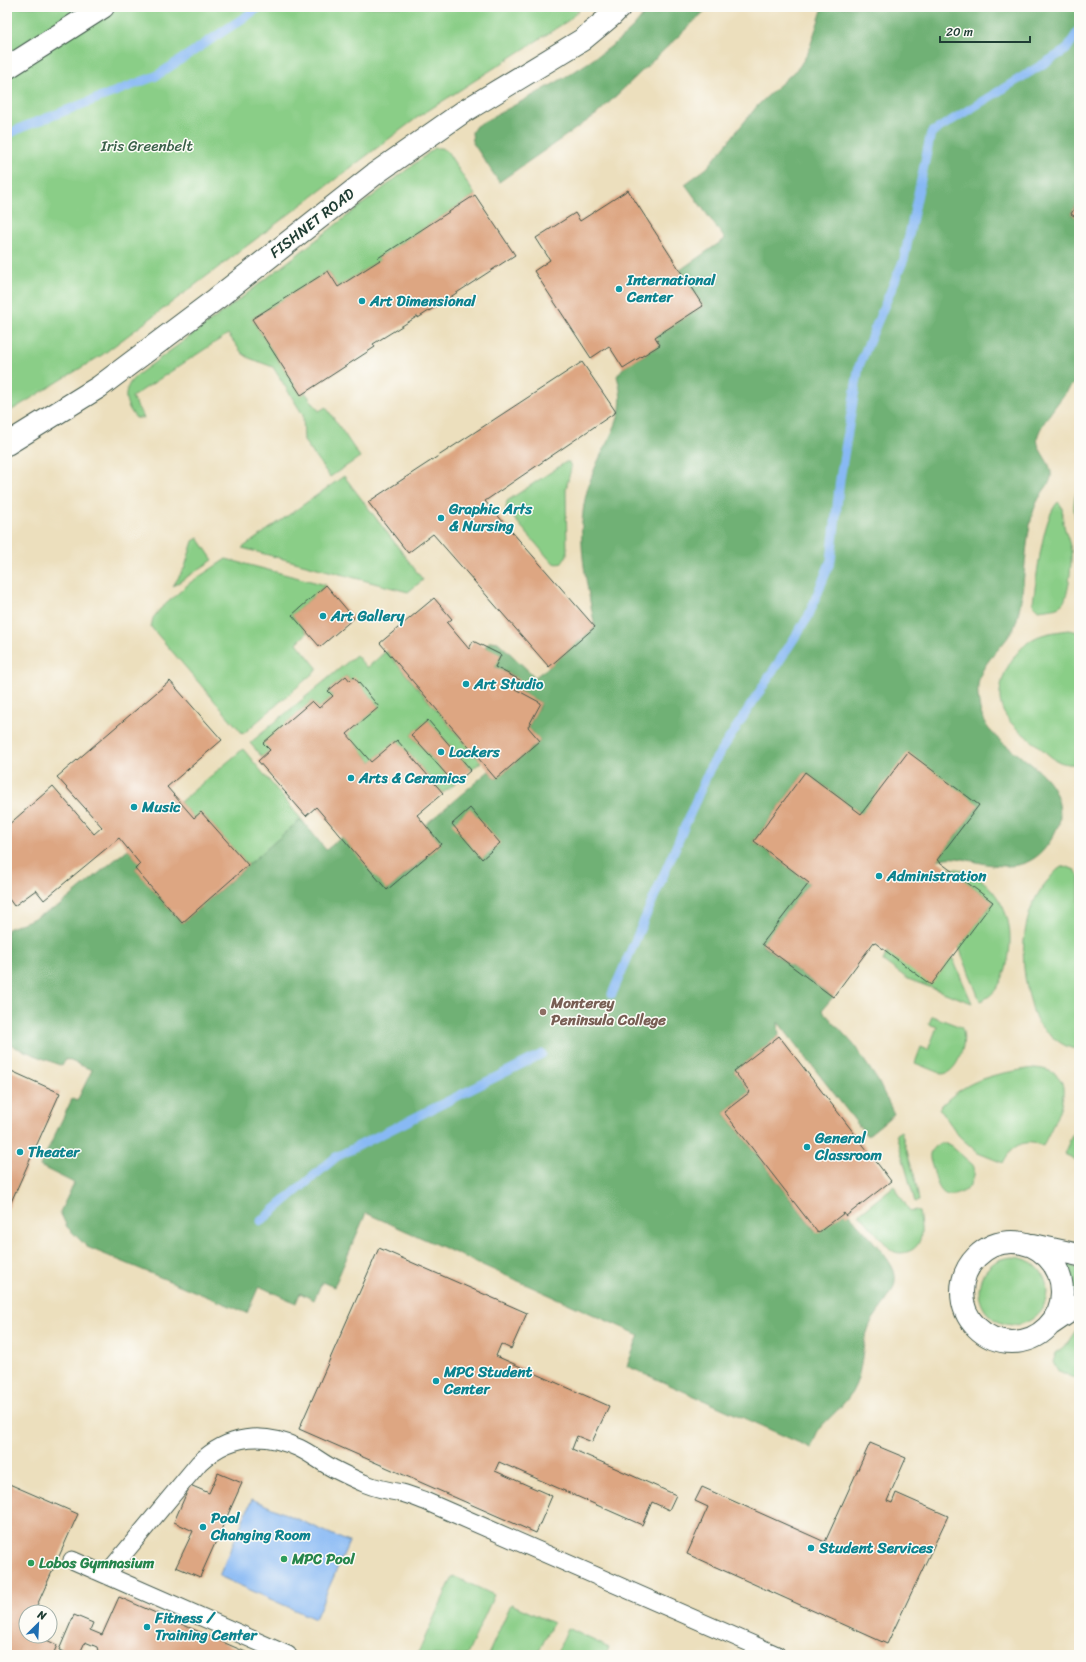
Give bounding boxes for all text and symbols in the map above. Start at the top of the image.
scale bar [940,18,1030,44]
text: 20 m [946,21,973,43]
park label: Iris Greenbelt [100,133,193,159]
street label: FISHNET ROAD [264,181,360,265]
place label: International Center [626,267,716,310]
marker: International Center [614,284,624,294]
place label: Art Dimensional [369,288,476,314]
marker: Art Dimensional [357,296,367,306]
place label: Graphic Arts & Nursing [448,496,533,539]
marker: Graphic Arts & Nursing [436,513,446,523]
place label: Art Gallery [330,603,405,629]
marker: Art Gallery [318,611,328,621]
place label: Art Studio [473,671,544,697]
marker: Art Studio [461,679,471,689]
place label: Lockers [449,739,501,765]
marker: Lockers [436,747,446,757]
place label: Arts & Ceramics [358,765,467,791]
marker: Arts & Ceramics [346,773,356,783]
place label: Music [141,794,181,820]
marker: Music [129,802,139,812]
place label: Administration [886,863,987,889]
marker: Administration [874,871,884,881]
place label: Monterey Peninsula College [550,990,666,1033]
marker: Monterey Peninsula College [538,1007,548,1017]
place label: General Classroom [814,1125,882,1168]
place label: Theater [28,1139,81,1165]
marker: General Classroom [802,1142,812,1152]
marker: Theater [15,1147,25,1157]
place label: MPC Student Center [443,1359,533,1402]
marker: MPC Student Center [431,1376,441,1386]
place label: Pool Changing Room [210,1505,311,1548]
marker: Pool Changing Room [198,1522,208,1532]
place label: Student Services [818,1535,934,1561]
marker: Student Services [806,1543,816,1553]
place label: MPC Pool [291,1546,355,1572]
place label: Lobos Gymnasium [39,1550,155,1576]
marker: MPC Pool [279,1554,289,1564]
marker: Lobos Gymnasium [26,1558,36,1568]
north arrow [18,1604,58,1644]
text: N [34,1605,50,1626]
place label: Fitness / Training Center [154,1605,259,1648]
marker: Fitness / Training Center [142,1622,152,1632]

